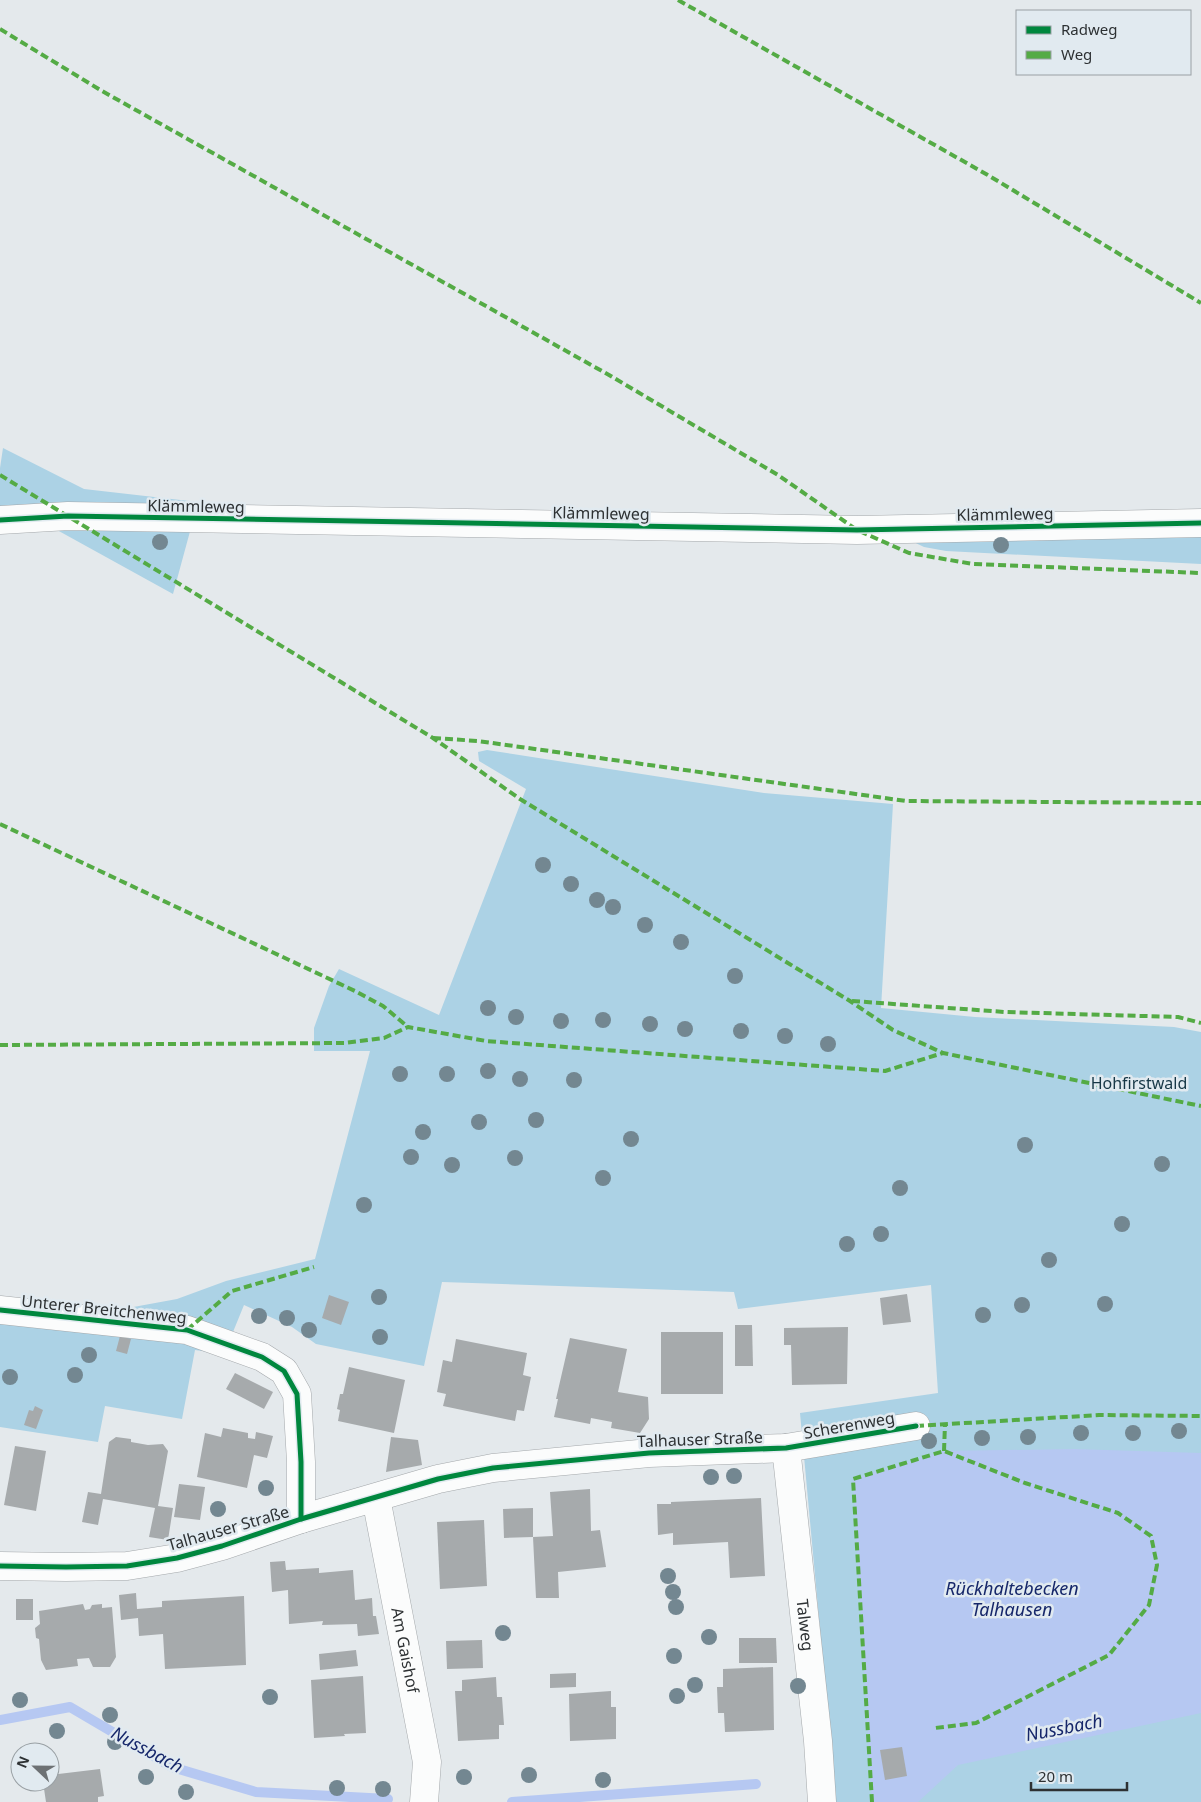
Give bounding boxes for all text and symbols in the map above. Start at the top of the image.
legend [1016,10,1191,75]
text: Radweg [1061,19,1117,39]
text: Weg [1061,44,1092,64]
street label: Klämmleweg [147,494,245,518]
street label: Klämmleweg [552,501,650,525]
street label: Klämmleweg [956,502,1054,526]
park label: Hohfirstwald [1091,1072,1187,1094]
street label: Unterer Breitchenweg [20,1289,188,1329]
street label: Scherenweg [802,1406,896,1444]
street label: Talhauser Straße [637,1426,763,1452]
street label: Talhauser Straße [164,1500,292,1556]
water label: Rückhaltebecken Talhausen [945,1576,1079,1621]
street label: Talweg [792,1598,819,1652]
street label: Am Gaishof [386,1605,425,1696]
water label: Nussbach [1023,1708,1104,1746]
water label: Nussbach [107,1720,188,1778]
north arrow [10,1742,60,1792]
text: N [12,1753,33,1771]
scale bar [1031,1760,1127,1792]
text: 20 m [1038,1766,1073,1786]

